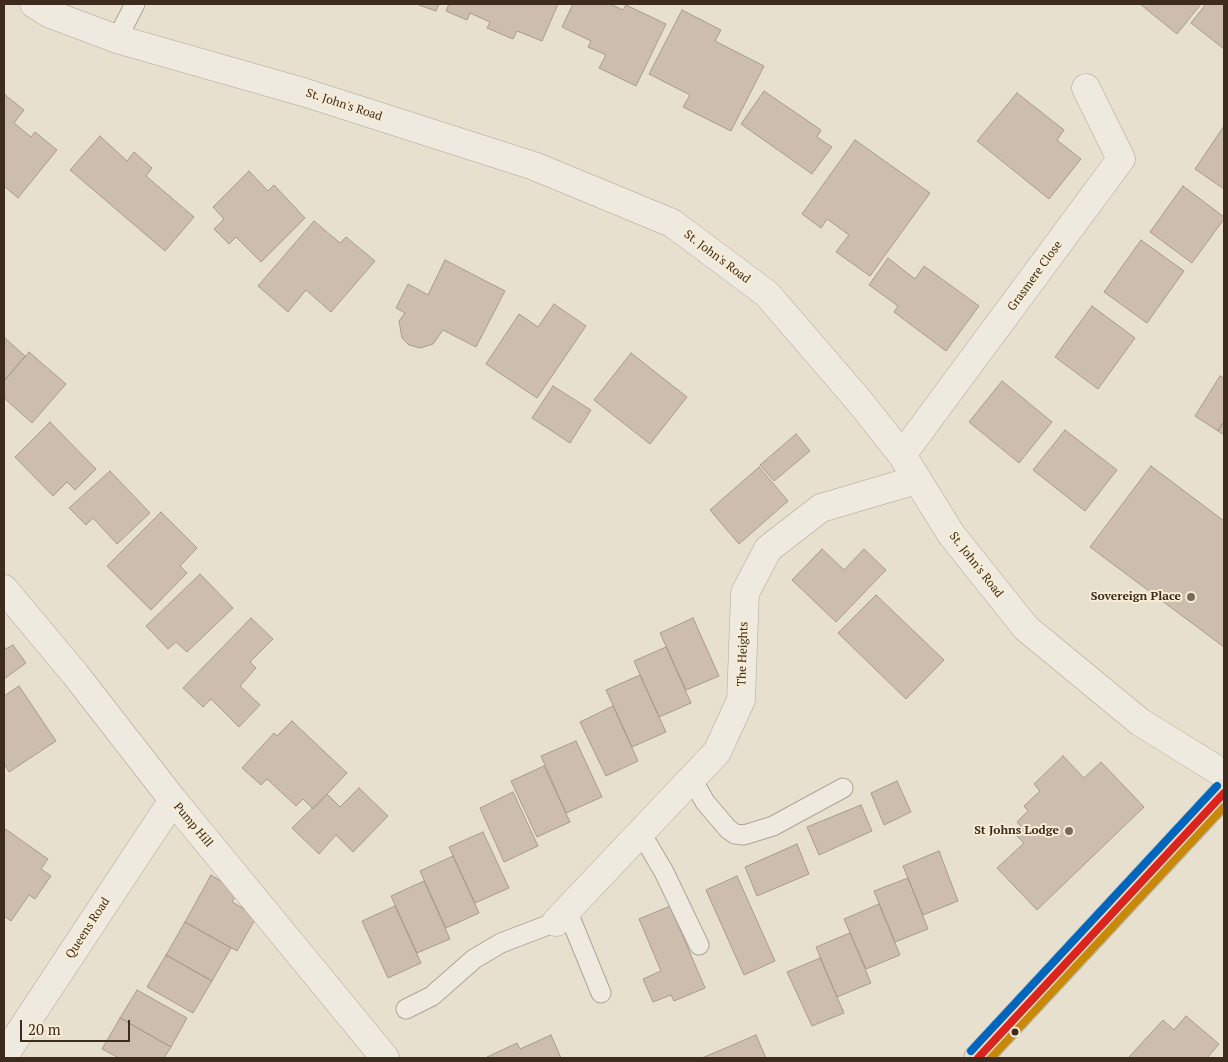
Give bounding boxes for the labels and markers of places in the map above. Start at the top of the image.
place label: Sovereign Place [1091,590,1181,604]
marker: Sovereign Place [1185,591,1197,603]
place label: St Johns Lodge [974,824,1059,838]
marker: St Johns Lodge [1063,825,1075,837]
unlabelled marker [1010,1027,1020,1037]

